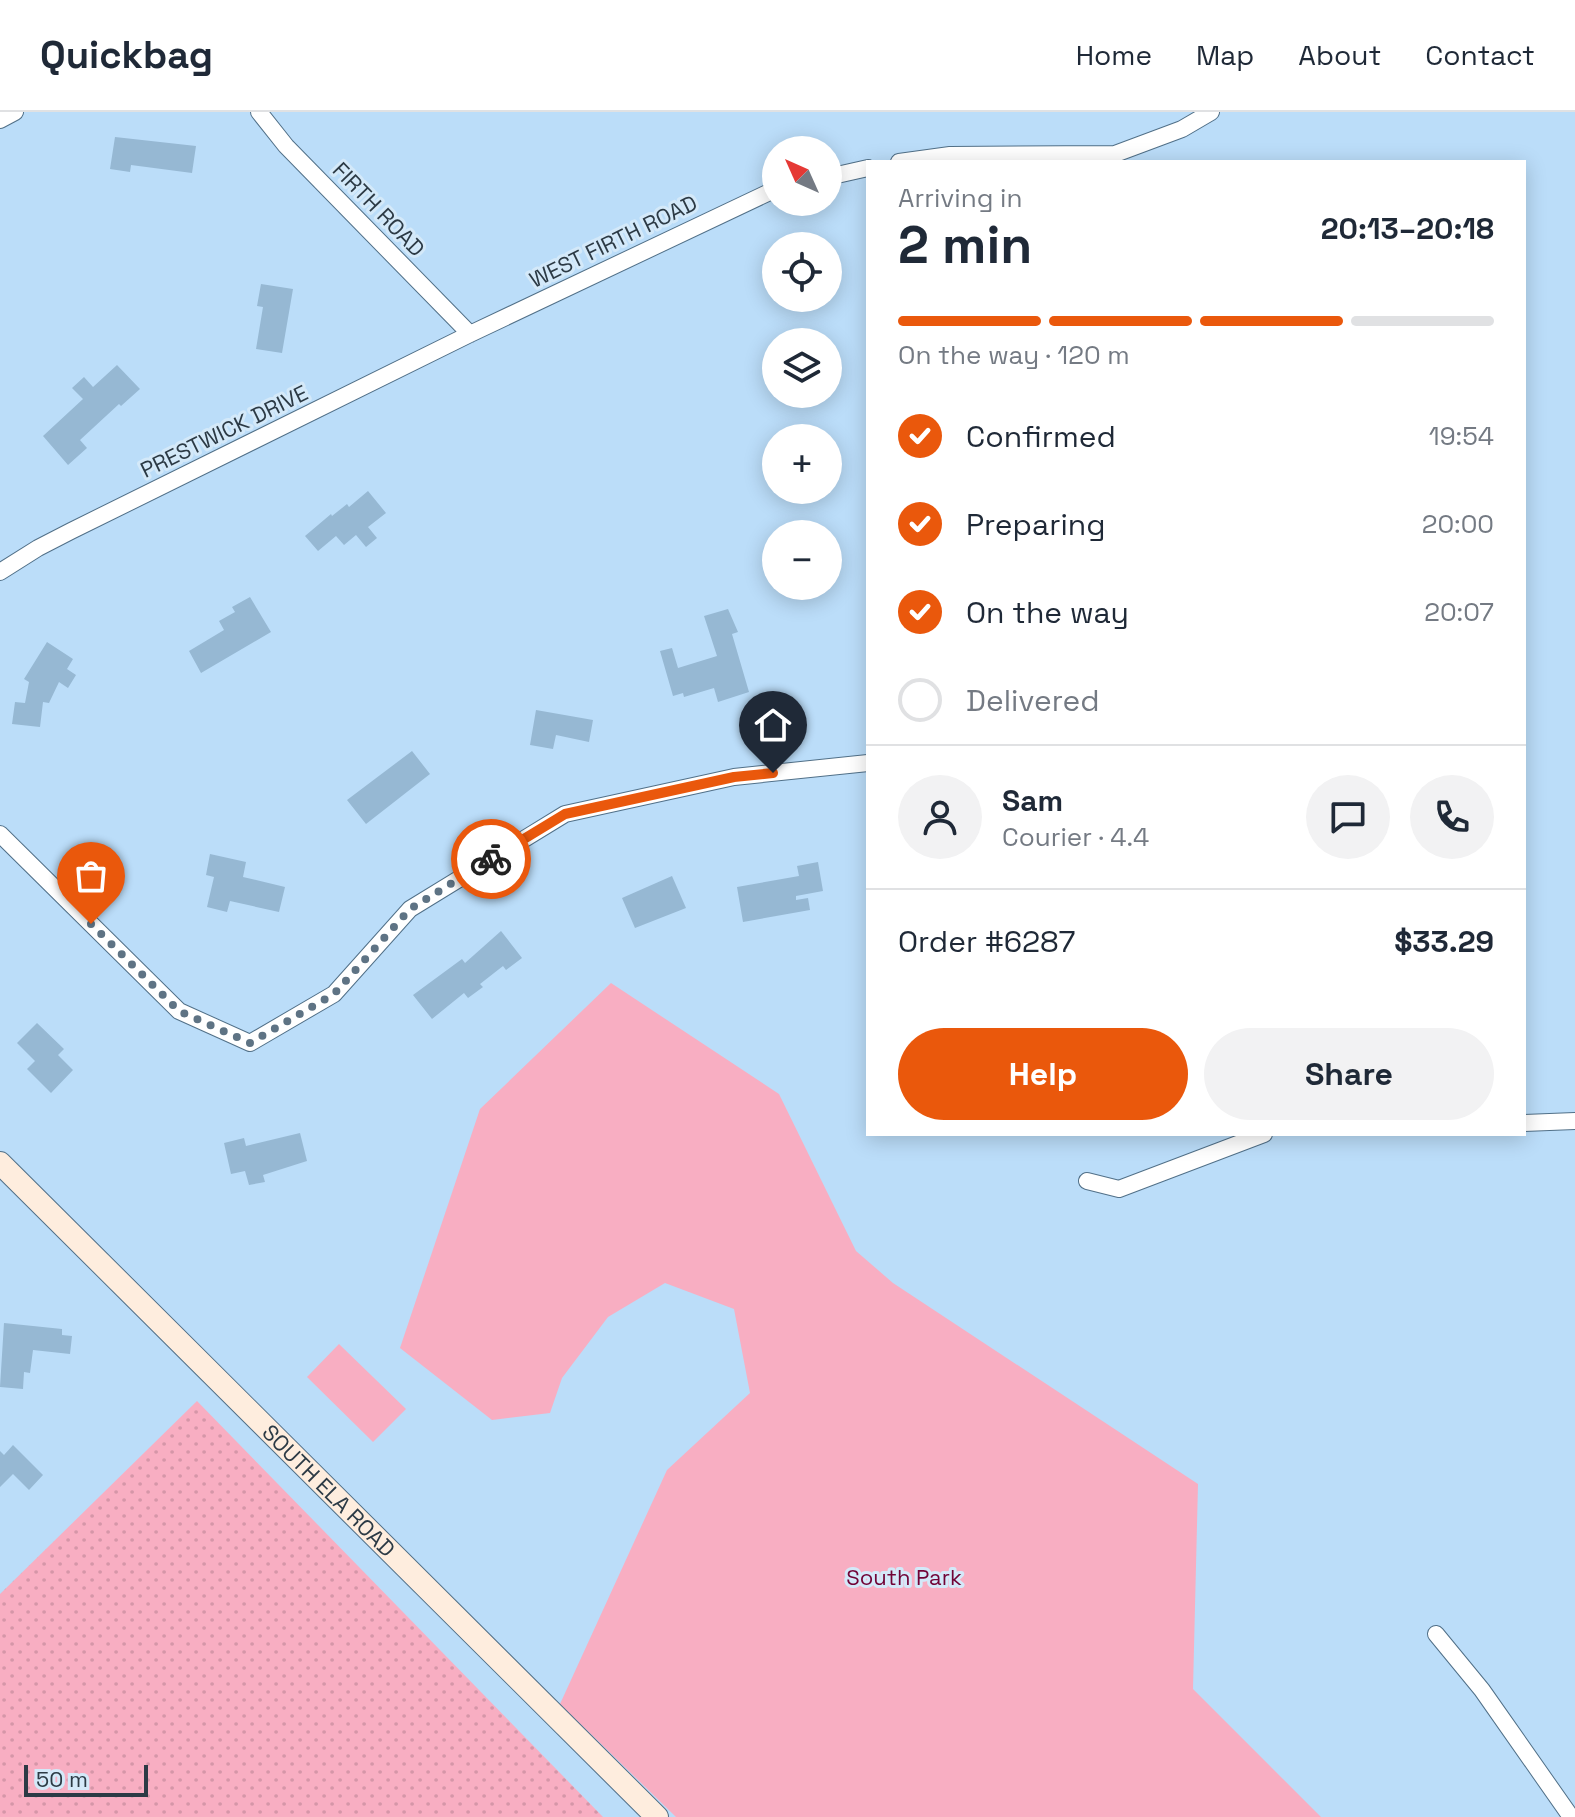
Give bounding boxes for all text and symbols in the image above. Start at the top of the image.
text: Quickbag [40,31,213,79]
text: Home [1076,37,1152,73]
text: Map [1196,37,1254,73]
text: About [1298,37,1381,73]
text: Contact [1425,37,1535,73]
north arrow [762,136,842,216]
map controls [762,136,842,600]
street label: FIRTH ROAD [327,156,431,262]
text: Arriving in [898,181,1022,215]
street label: WEST FIRTH ROAD [525,188,701,294]
text: 20:13–20:18 [1321,209,1494,248]
text: 2 min [898,212,1032,278]
button: locate [762,232,842,312]
button: layers [762,328,842,408]
text: On the way · 120 m [898,338,1130,372]
street label: PRESTWICK DRIVE [136,378,312,484]
icon: check [898,414,942,458]
text: Confirmed [966,417,1116,456]
text: 19:54 [1429,419,1494,453]
button: + [762,424,842,504]
icon: check [898,502,942,546]
text: Preparing [966,505,1105,544]
text: 20:00 [1422,507,1494,541]
button: − [762,520,842,600]
icon: check [898,590,942,634]
text: On the way [966,593,1129,632]
text: 20:07 [1424,595,1494,629]
text: Delivered [966,681,1100,720]
pin [739,691,807,773]
icon: home [751,703,795,747]
button: person [898,775,982,859]
button: chat [1306,775,1390,859]
button: phone [1410,775,1494,859]
text: Sam [1002,781,1063,820]
courier [451,819,531,899]
text: Courier · 4.4 [1002,820,1149,854]
icon: bike [469,837,513,881]
pin [57,842,125,924]
icon: bag [69,854,113,898]
text: Order #6287 [898,922,1075,961]
text: $33.29 [1394,922,1494,961]
button: Help [898,1028,1188,1120]
button: Share [1204,1028,1494,1120]
street label: SOUTH ELA ROAD [256,1418,401,1562]
park label: South Park [846,1563,962,1591]
scale bar [24,1761,148,1797]
text: 50 m [36,1765,88,1793]

